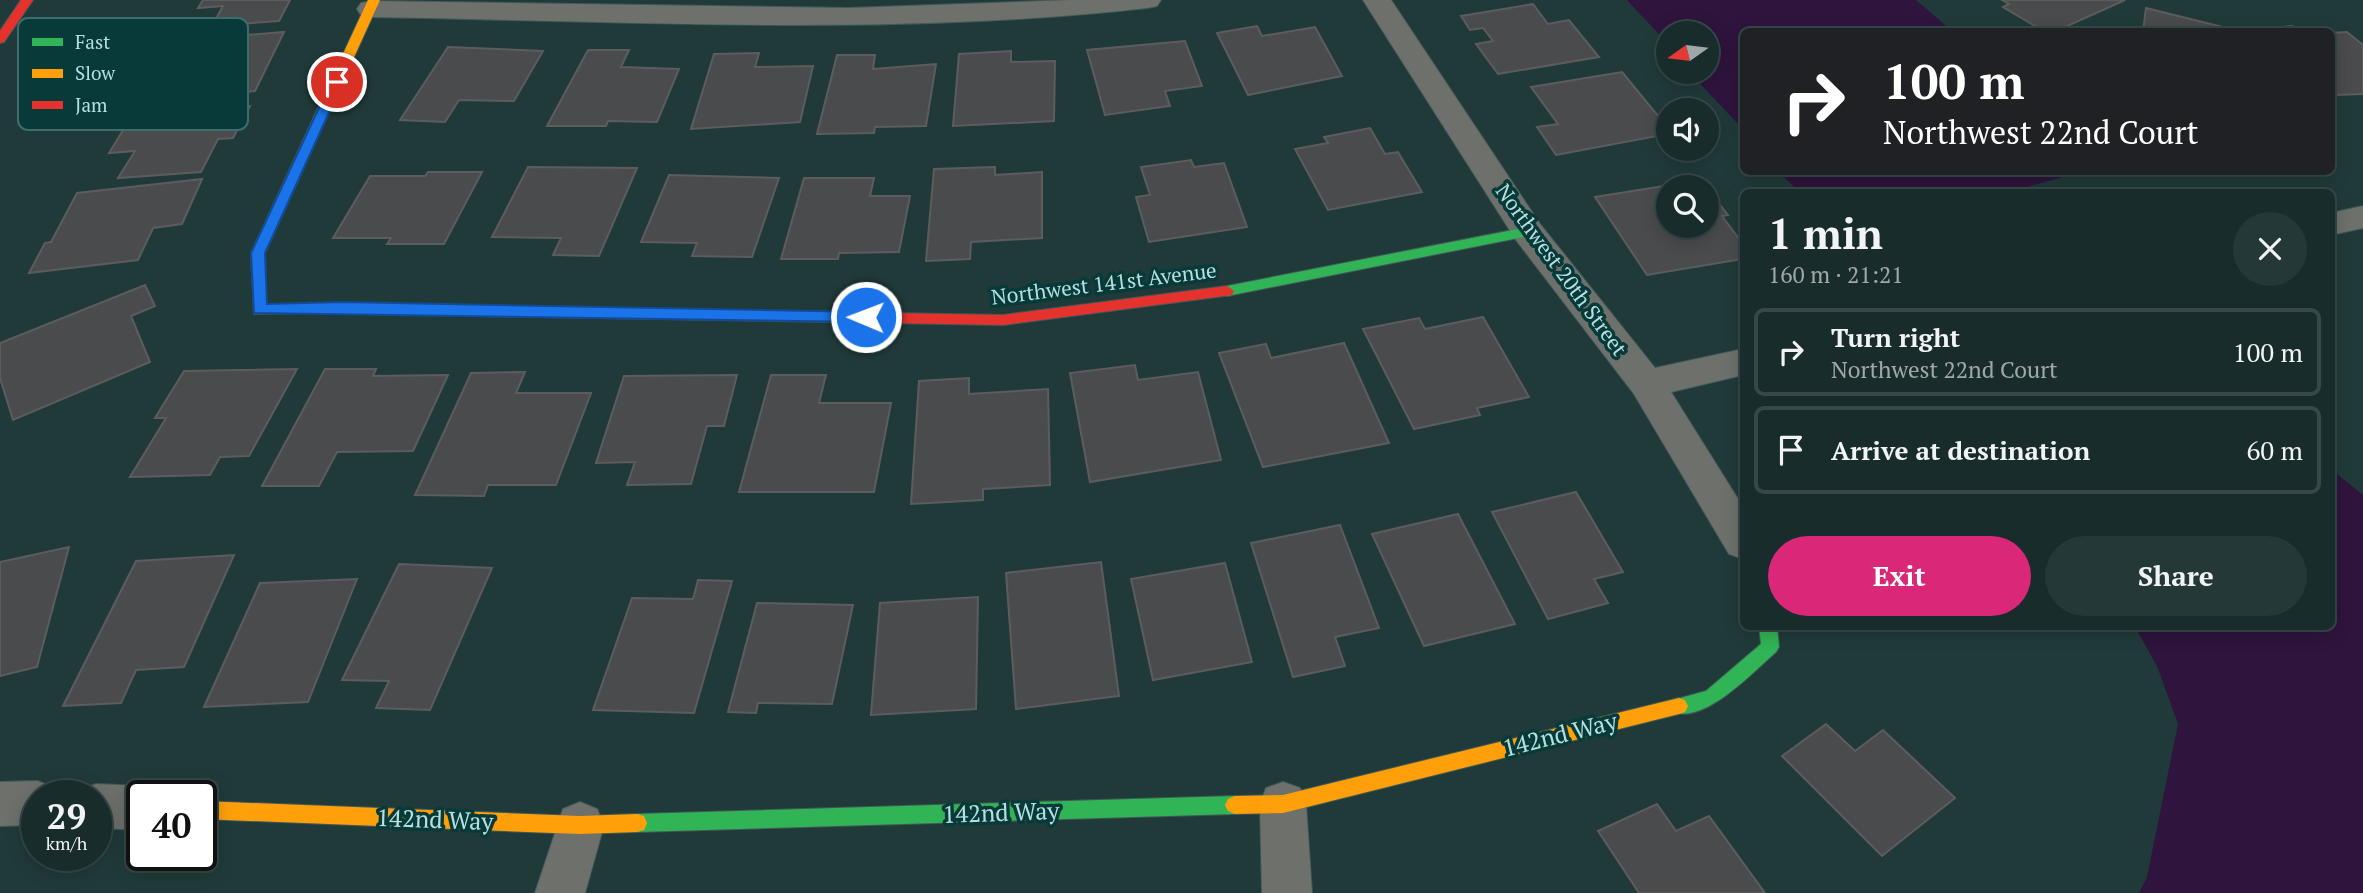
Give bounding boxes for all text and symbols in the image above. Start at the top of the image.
legend [18,18,248,130]
north arrow [1656,21,1718,84]
map controls [1656,21,1719,238]
text: Fast [75,29,110,54]
text: 100 m [1883,48,2025,113]
pin [307,52,367,112]
icon: right [1768,56,1859,147]
text: Slow [75,60,116,85]
icon: arrive [318,63,356,101]
text: Jam [75,92,108,117]
button: sound [1656,98,1719,161]
text: Northwest 22nd Court [1883,111,2198,153]
button: search [1656,175,1719,238]
street label: Northwest 20th Street [1490,178,1634,361]
text: 1 min [1768,205,1883,261]
button: close [2233,212,2307,286]
street label: Northwest 141st Avenue [990,255,1218,311]
text: 160 m · 21:21 [1768,259,1903,290]
position arrow [829,280,903,354]
text: Turn right [1831,320,1960,354]
icon: right [1772,333,1810,371]
text: 100 m [2233,335,2303,369]
text: Northwest 22nd Court [1831,354,2058,385]
icon: arrive [1772,431,1810,469]
text: Arrive at destination [1831,433,2090,467]
text: 60 m [2247,433,2303,467]
button: Exit [1768,536,2031,616]
button: Share [2045,536,2307,616]
street label: 142nd Way [1499,704,1621,764]
speed limit sign: 40 [126,780,217,871]
text: 29 [47,793,86,839]
street label: 142nd Way [942,794,1061,830]
street label: 142nd Way [376,801,495,837]
text: km/h [46,831,87,855]

